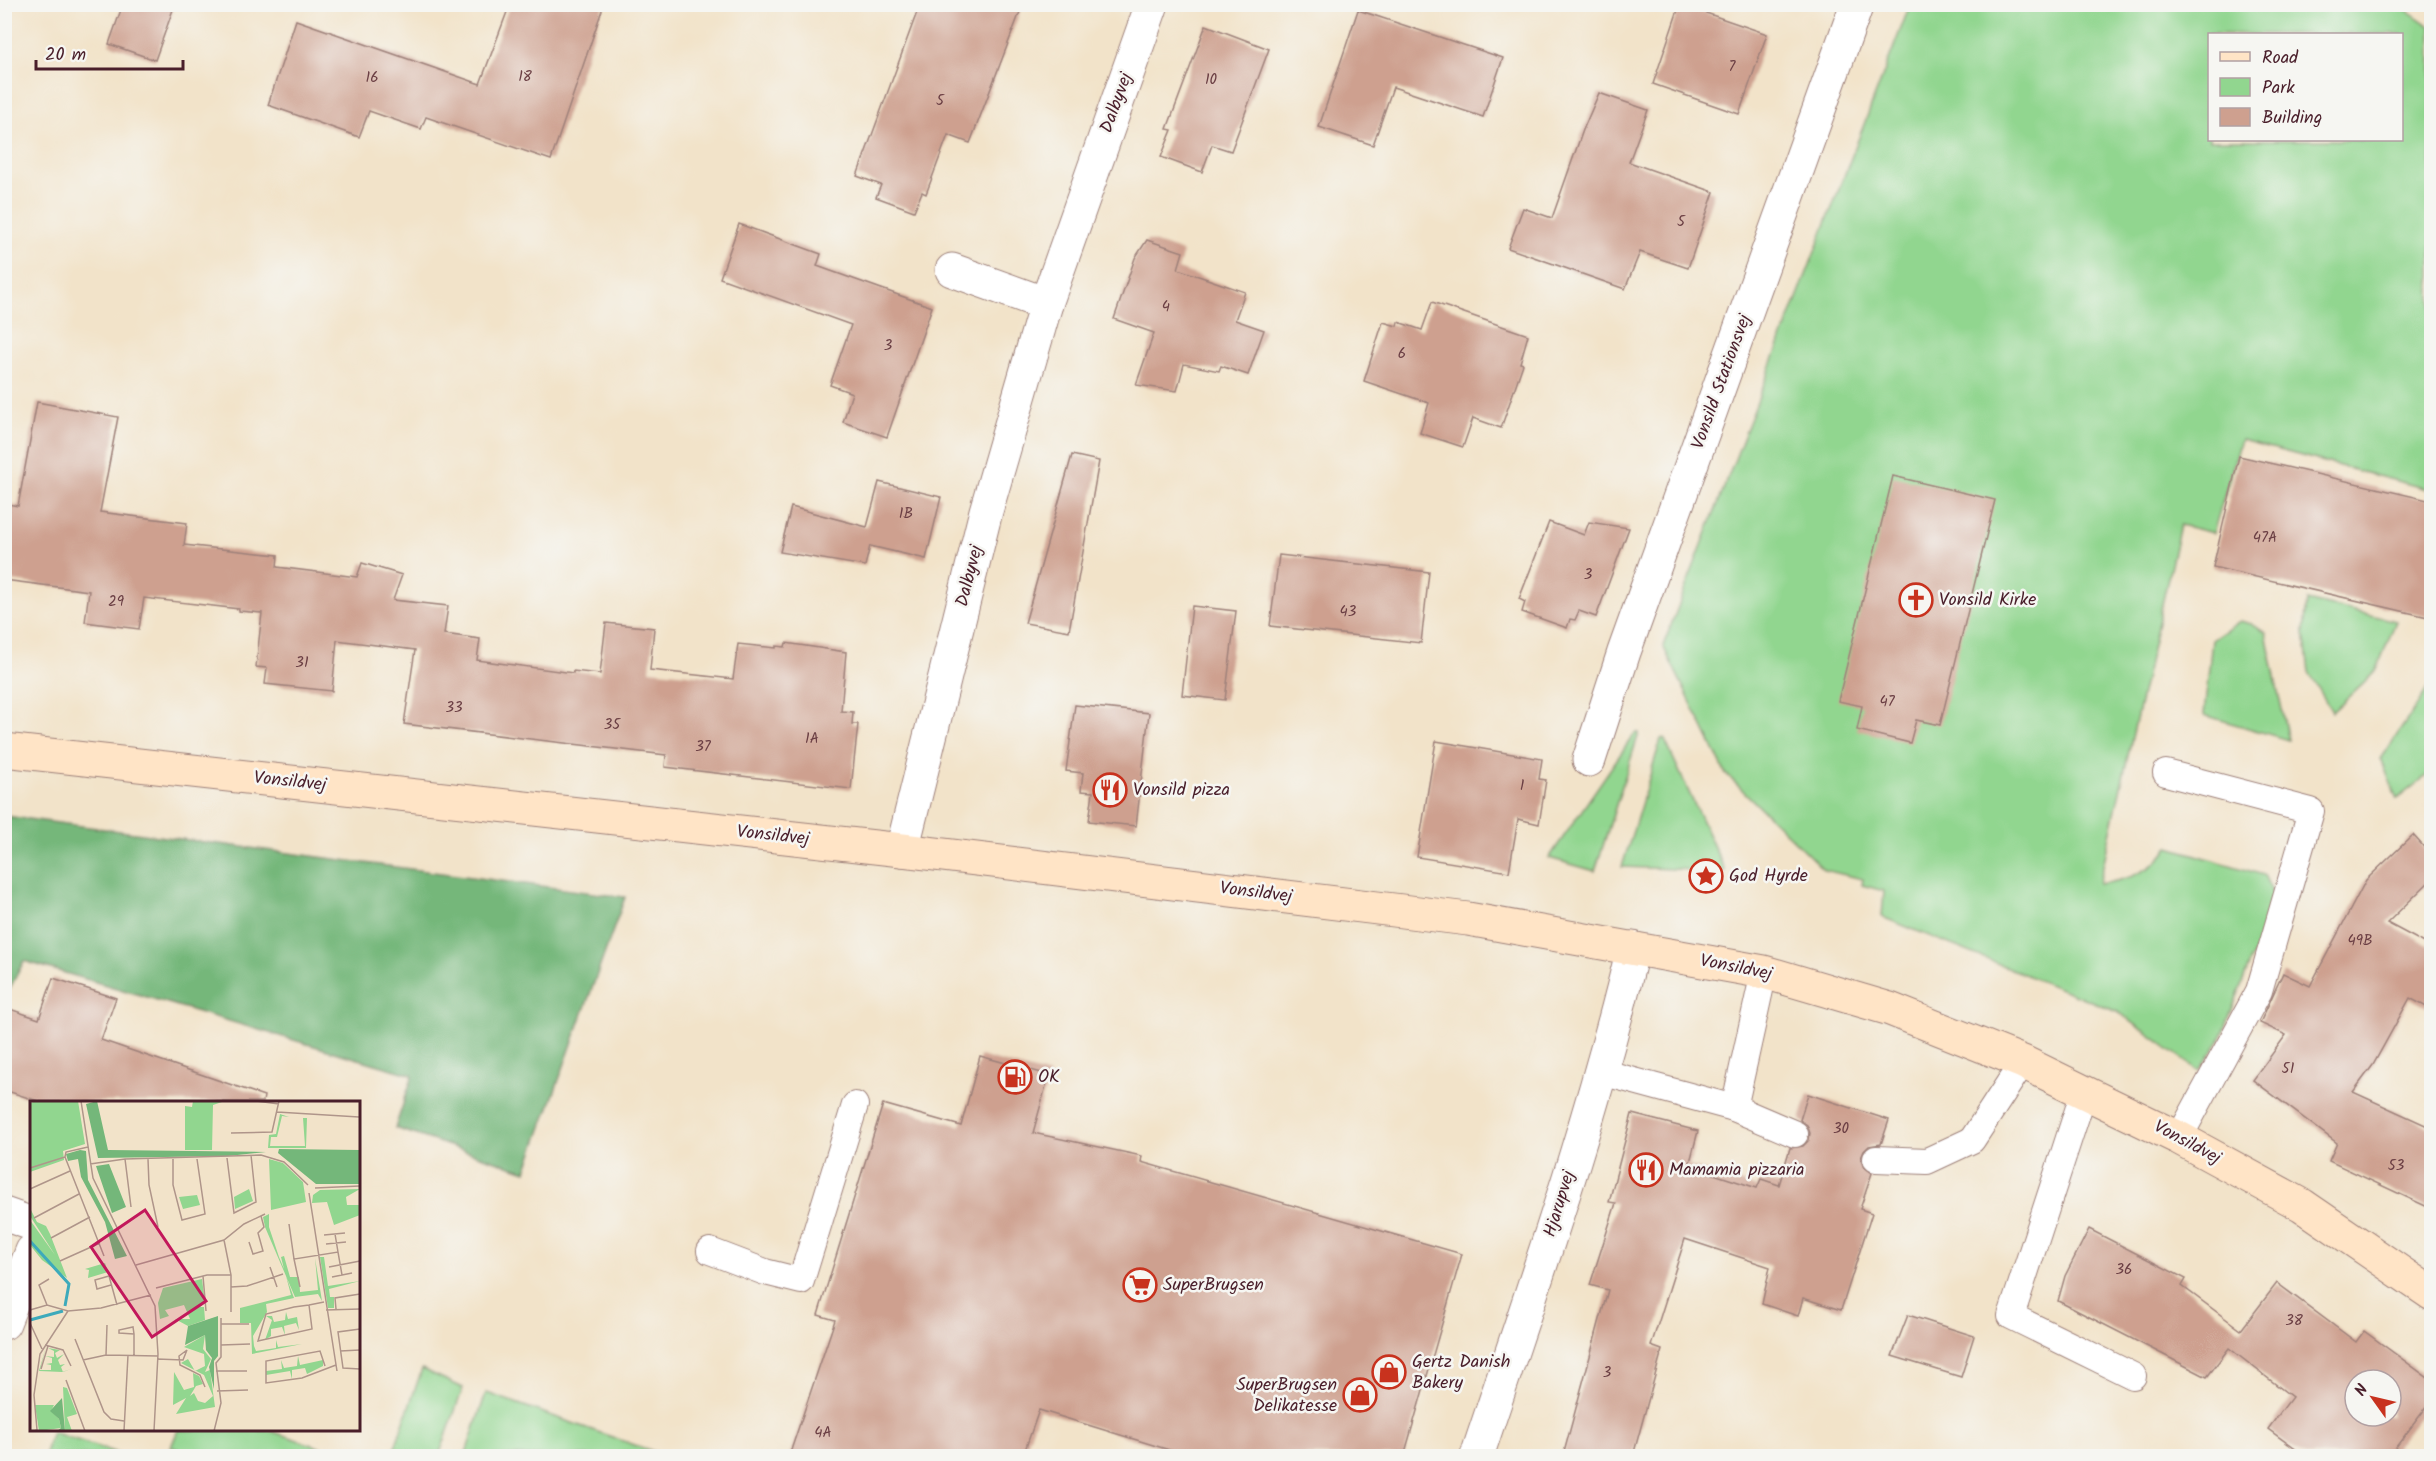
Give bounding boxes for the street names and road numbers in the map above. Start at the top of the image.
street label: Dalbyvej [1093,67,1142,137]
street label: Vonsild Stationsvej [1684,309,1760,454]
street label: Dalbyvej [948,541,992,610]
street label: Vonsildvej [252,764,329,800]
street label: Vonsildvej [735,818,812,854]
street label: Vonsildvej [1218,874,1295,912]
street label: Vonsildvej [1697,947,1776,989]
street label: Vonsildvej [2148,1113,2227,1174]
street label: Hjarupvej [1536,1166,1584,1241]

